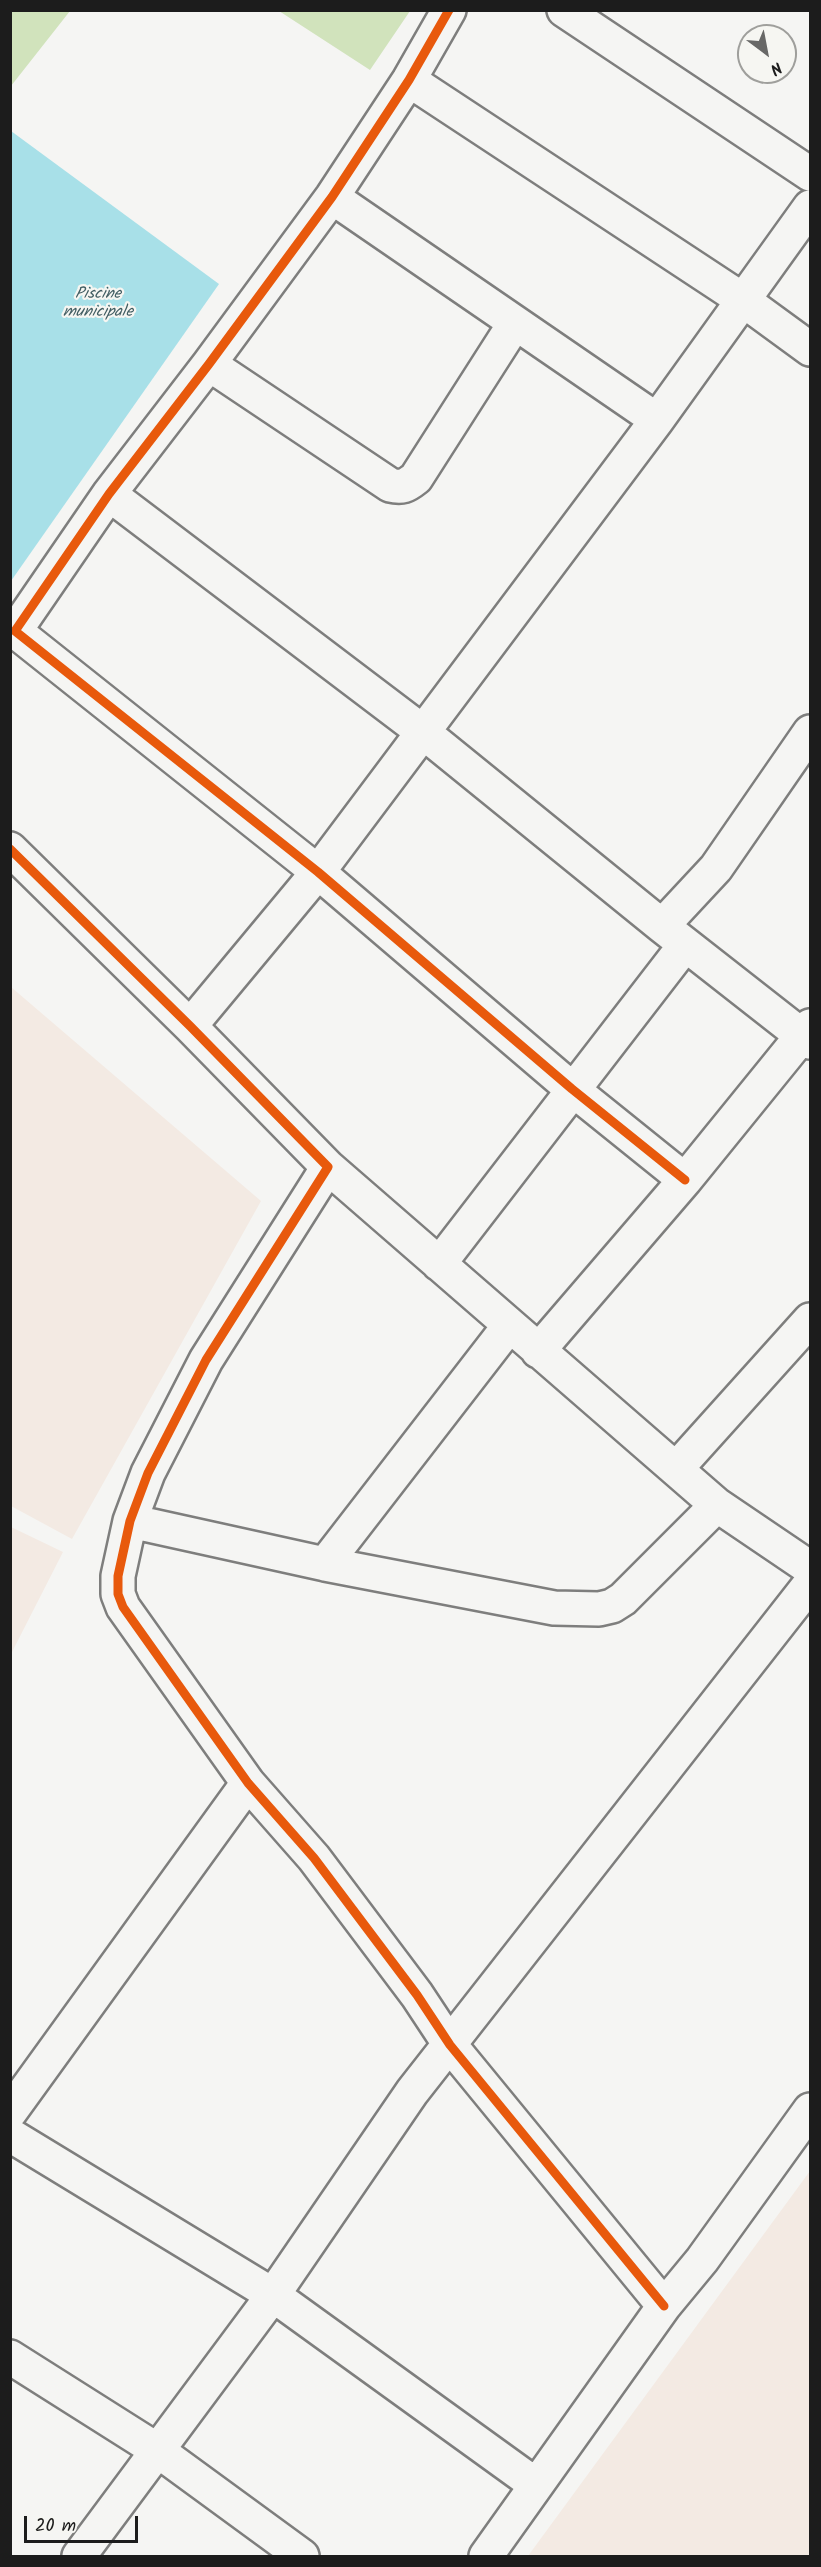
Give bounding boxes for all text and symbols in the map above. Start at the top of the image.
north arrow [737,24,797,84]
text: N [765,55,787,81]
water label: Piscine municipale [63,285,133,323]
scale bar [27,2504,141,2542]
text: 20 m [35,2512,76,2541]

